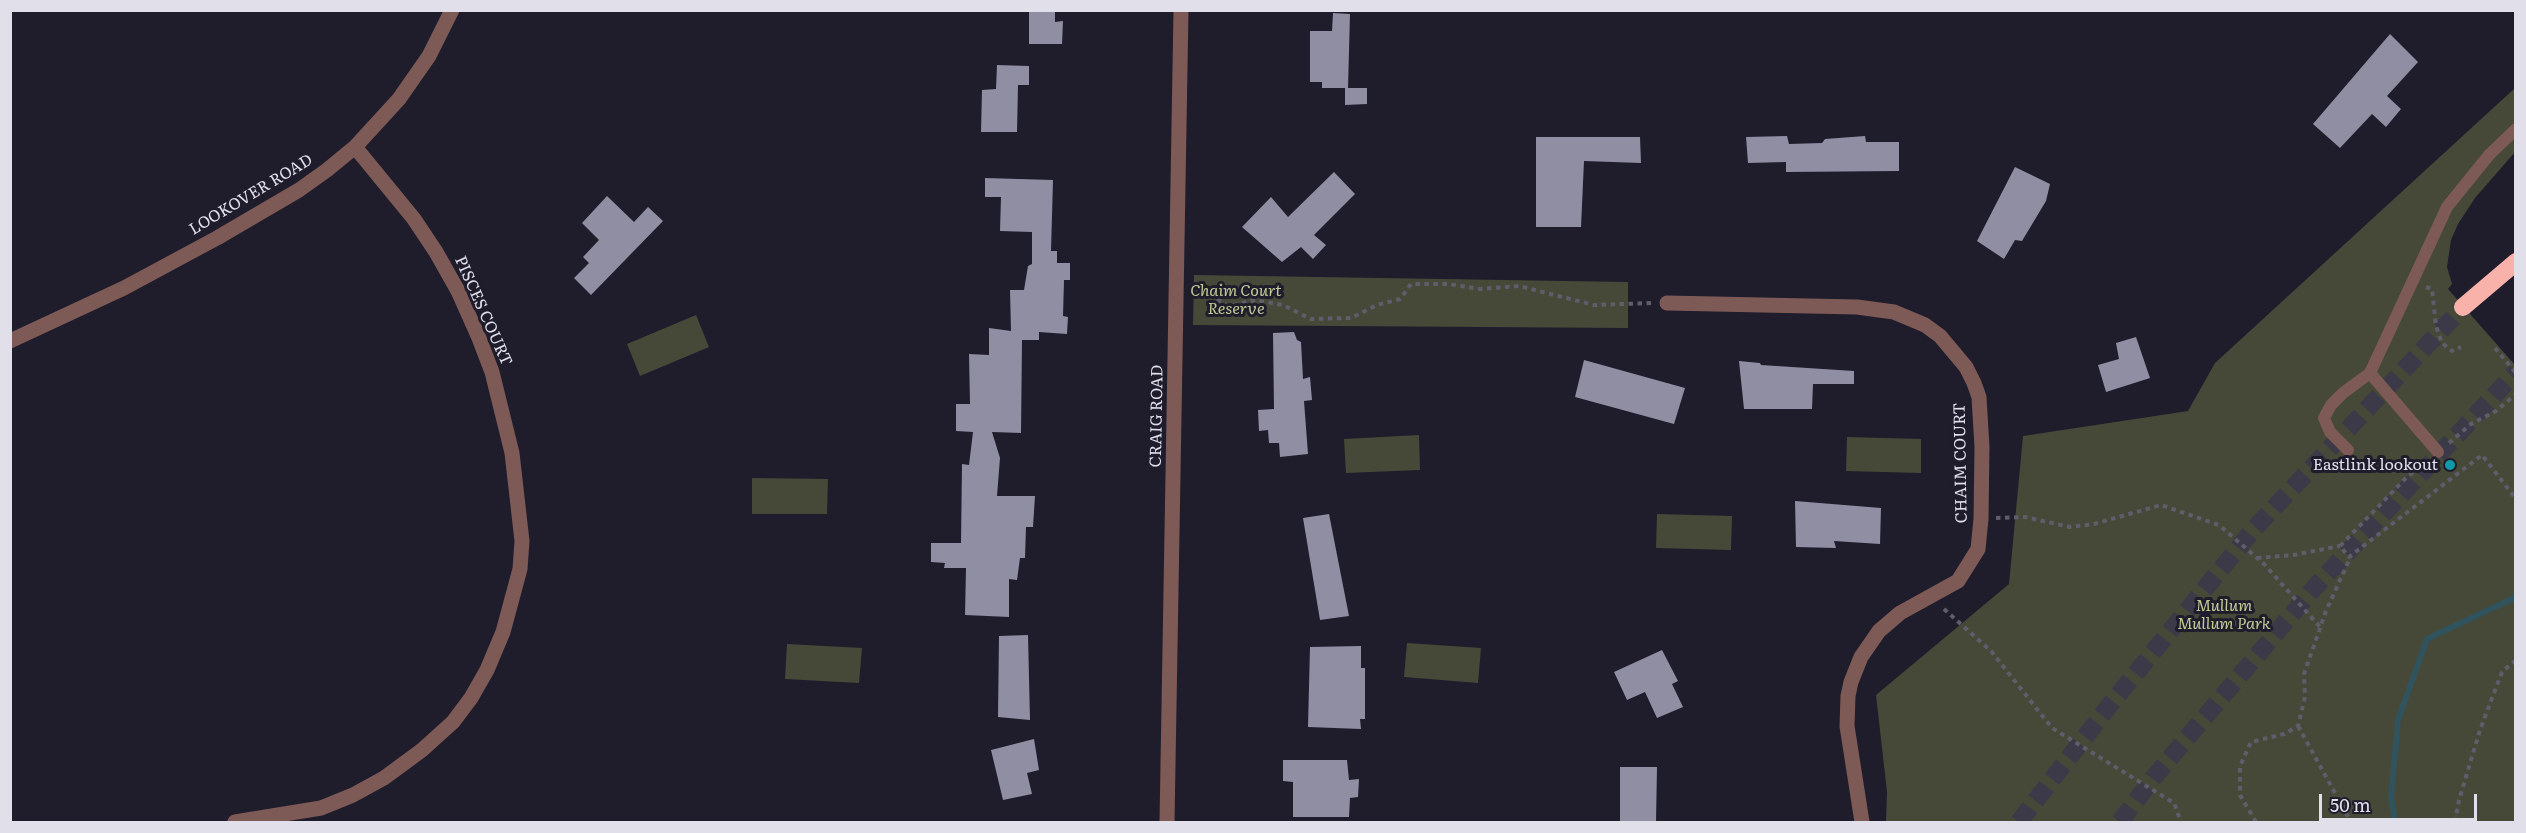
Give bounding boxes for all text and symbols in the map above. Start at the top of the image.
street label: LOOKOVER ROAD [186,151,316,239]
street label: PISCES COURT [450,253,516,369]
park label: Chaim Court Reserve [1190,281,1282,319]
street label: CRAIG ROAD [1147,364,1167,468]
street label: CHAIM COURT [1950,403,1972,523]
place label: Eastlink lookout [2313,455,2438,475]
marker: Eastlink lookout [2443,458,2457,472]
park label: Mullum Mullum Park [2177,596,2271,634]
scale bar [2322,782,2480,820]
text: 50 m [2330,791,2371,818]

